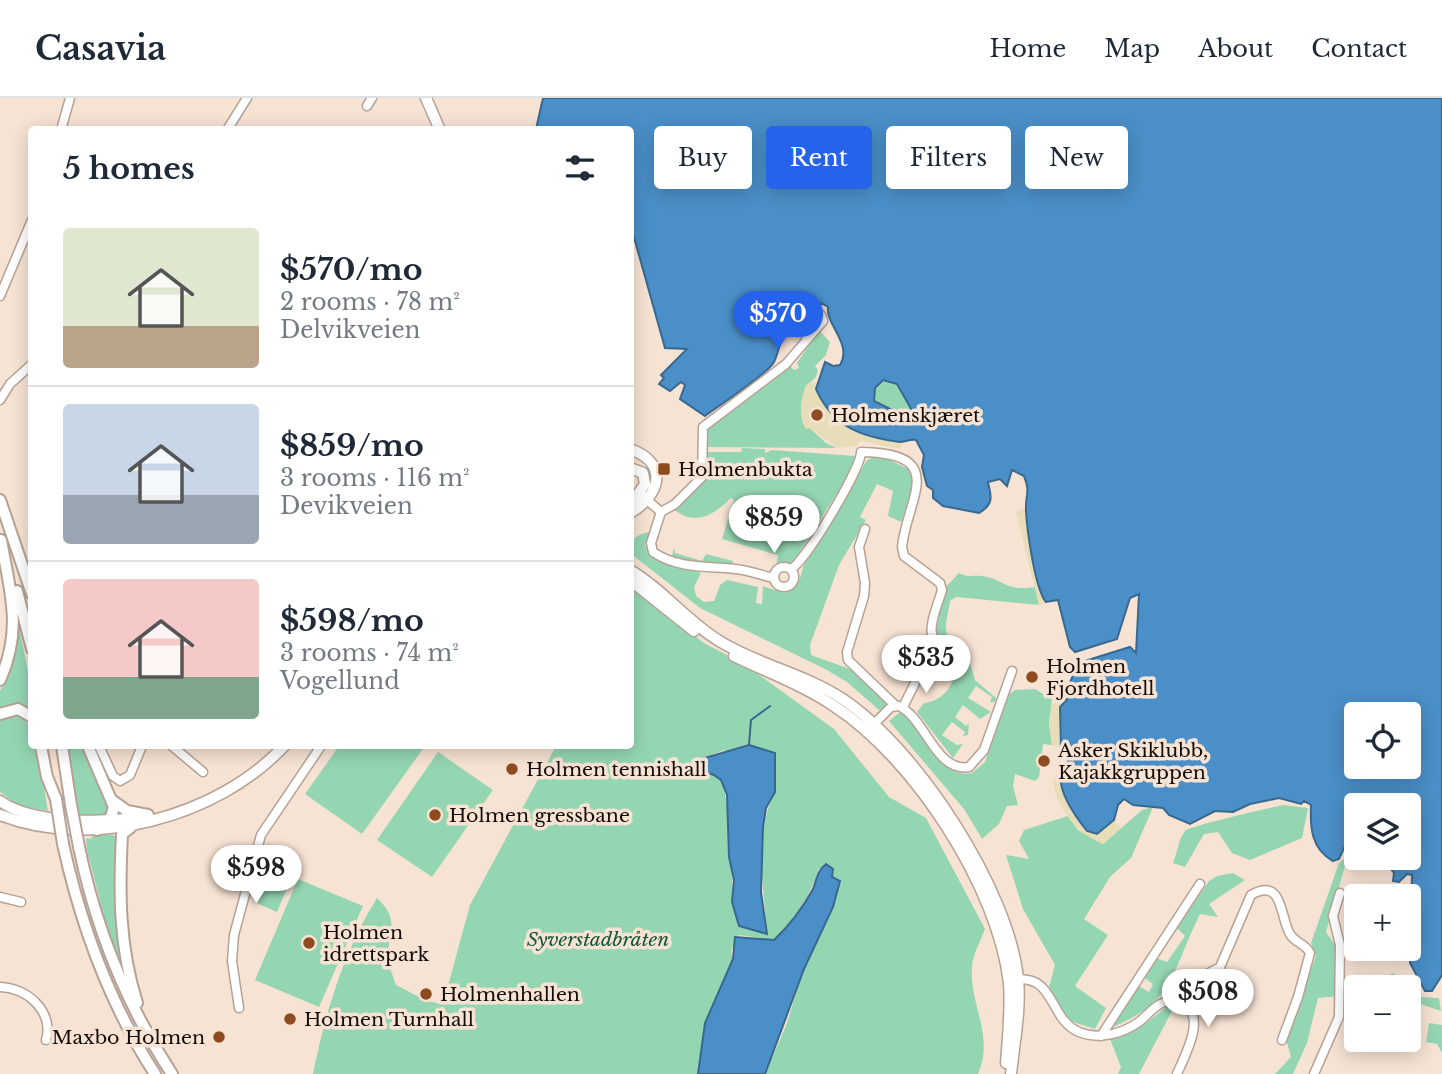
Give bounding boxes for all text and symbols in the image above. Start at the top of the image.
text: Casavia [35,28,166,69]
text: Home [990,34,1066,63]
text: Map [1104,34,1160,63]
text: About [1198,34,1273,63]
text: Contact [1311,34,1407,63]
chip: Buy [654,126,752,189]
chip: Rent [766,126,872,189]
chip: Filters [886,126,1011,189]
chip: New [1025,126,1128,189]
icon: filters [561,149,599,187]
text: 5 homes [63,150,195,187]
text: $570/mo [280,251,423,288]
icon: home [119,256,203,340]
text: 2 rooms · 78 m² [280,288,460,316]
pin: $570 [737,292,819,351]
text: $570 [749,300,807,328]
text: Delvikveien [280,316,420,344]
place label: Holmenskjæret [831,404,981,427]
marker: Holmenskjæret [809,407,825,423]
text: $859/mo [280,427,424,464]
icon: home [119,432,203,516]
place label: Holmenbukta [678,458,813,481]
marker: Holmenbukta [656,461,672,477]
text: 3 rooms · 116 m² [280,464,470,492]
text: Devikveien [280,492,413,520]
pin: $859 [733,496,815,555]
text: $859 [745,504,803,532]
text: $598/mo [280,602,424,639]
icon: home [119,607,203,691]
pin: $535 [885,636,967,695]
text: 3 rooms · 74 m² [280,639,459,667]
text: $535 [898,644,954,672]
place label: Holmen Fjordhotell [1046,655,1155,700]
text: Vogellund [280,667,400,695]
marker: Holmen Fjordhotell [1024,669,1040,685]
map controls [1344,702,1421,1052]
button: locate [1344,702,1421,779]
place label: Asker Skiklubb, Kajakkgruppen [1057,739,1208,784]
marker: Asker Skiklubb, Kajakkgruppen [1036,753,1052,769]
place label: Holmen tennishall [526,758,707,781]
marker: Holmen tennishall [504,761,520,777]
button: layers [1344,793,1421,870]
place label: Holmen gressbane [449,804,630,827]
marker: Holmen gressbane [427,807,443,823]
pin: $598 [215,846,297,905]
text: $598 [227,854,285,882]
button: + [1344,884,1421,961]
place label: Holmen idrettspark [323,921,430,966]
park label: Syverstadbråten [527,928,669,951]
marker: Holmen idrettspark [301,935,317,951]
pin: $508 [1167,970,1249,1029]
button: − [1344,975,1421,1052]
text: $508 [1178,978,1238,1006]
place label: Holmenhallen [440,983,580,1006]
marker: Holmenhallen [418,986,434,1002]
place label: Holmen Turnhall [304,1008,474,1031]
marker: Holmen Turnhall [282,1011,298,1027]
place label: Maxbo Holmen [52,1026,205,1049]
marker: Maxbo Holmen [211,1029,227,1045]

